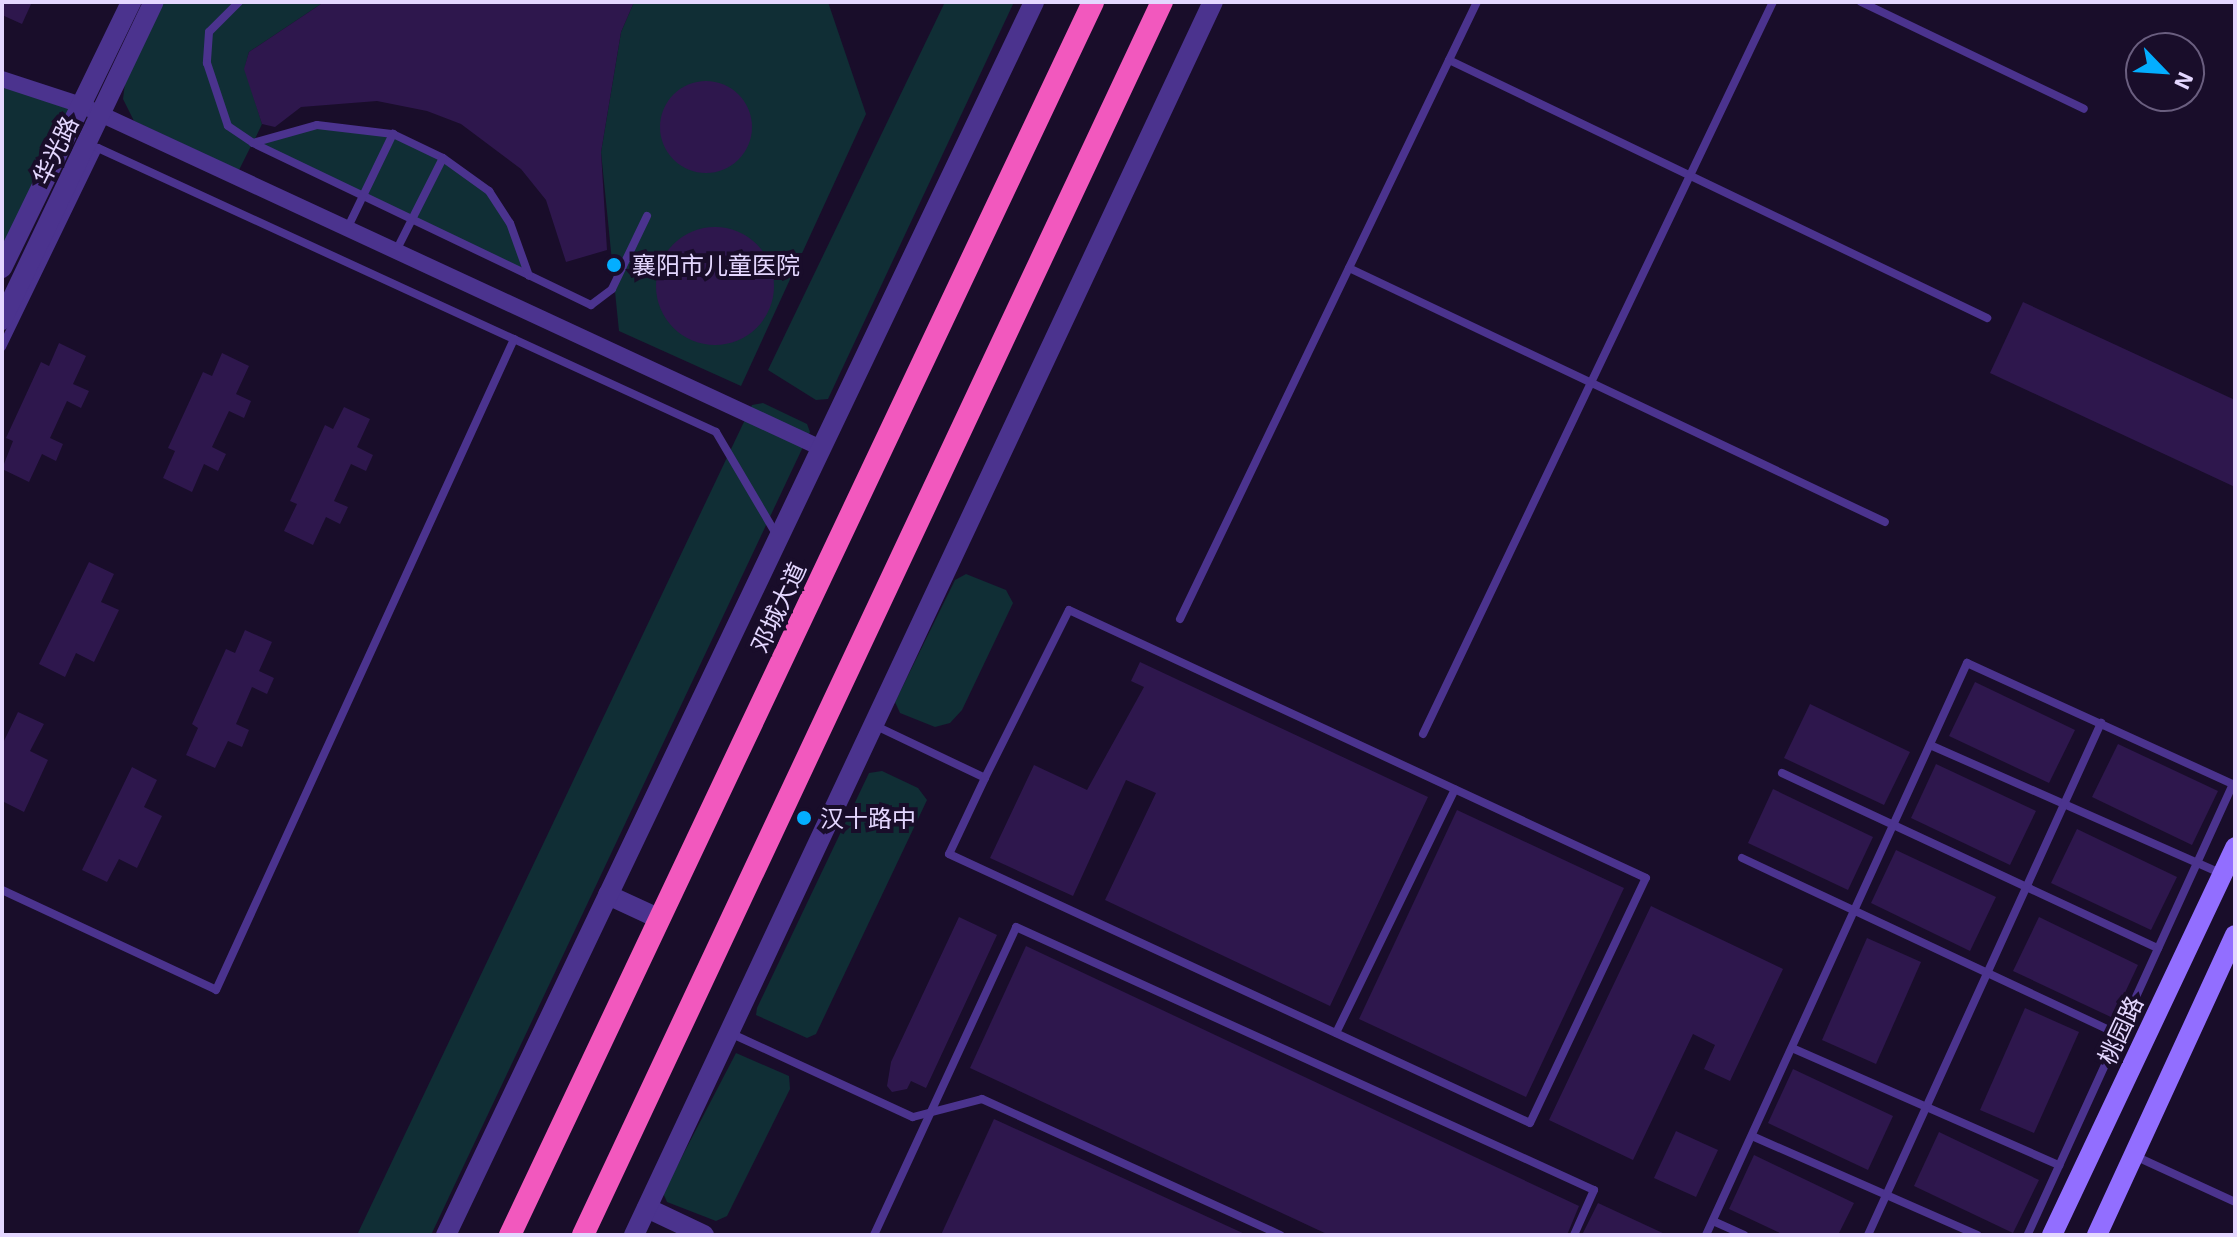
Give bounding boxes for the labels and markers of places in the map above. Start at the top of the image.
place label: 襄阳市儿童医院 [632,251,800,279]
marker: 襄阳市儿童医院 [603,254,625,276]
place label: 汉十路中 [820,804,916,832]
marker: 汉十路中 [795,809,813,827]

